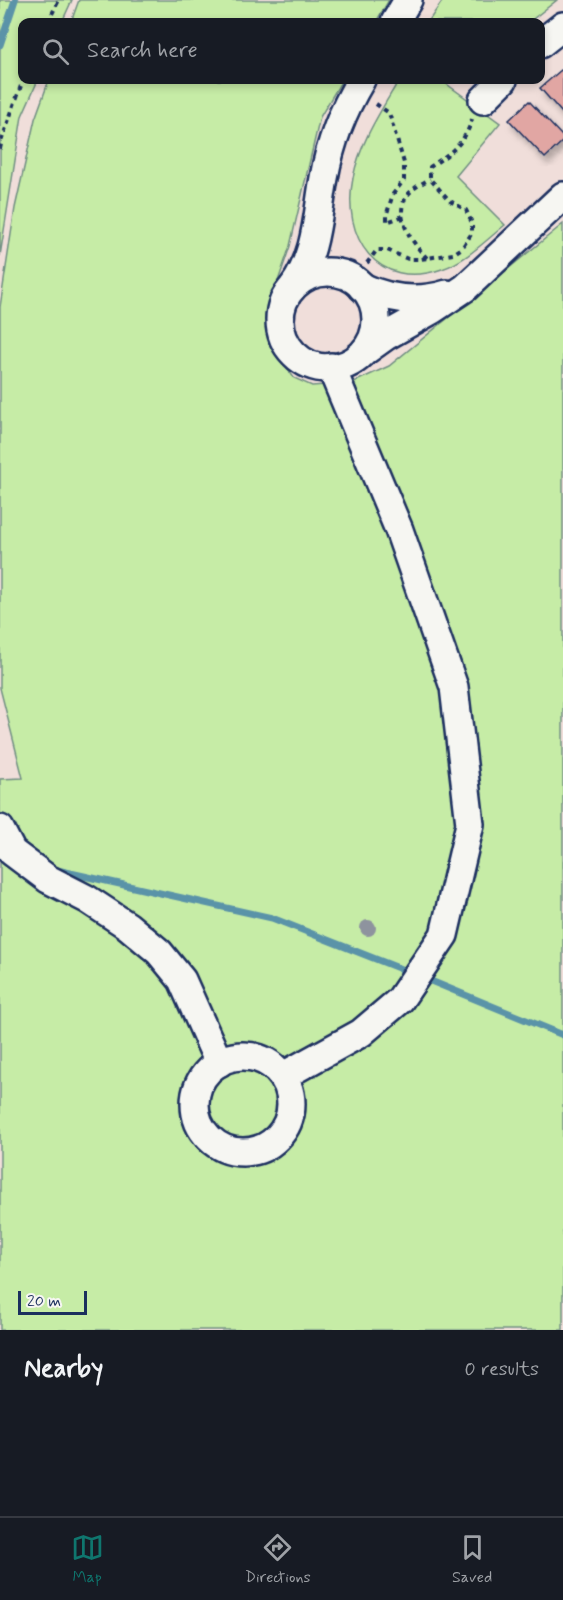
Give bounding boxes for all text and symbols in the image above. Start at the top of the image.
search box [18,18,545,84]
icon: search [39,35,72,68]
text: Search here [87,37,198,65]
scale bar [18,1288,87,1316]
text: 20 m [27,1291,61,1312]
text: Nearby [24,1352,103,1386]
text: 0 results [465,1356,539,1383]
tab: Map [71,1531,104,1588]
tab: Directions [245,1531,311,1588]
tab: Saved [452,1531,492,1588]

